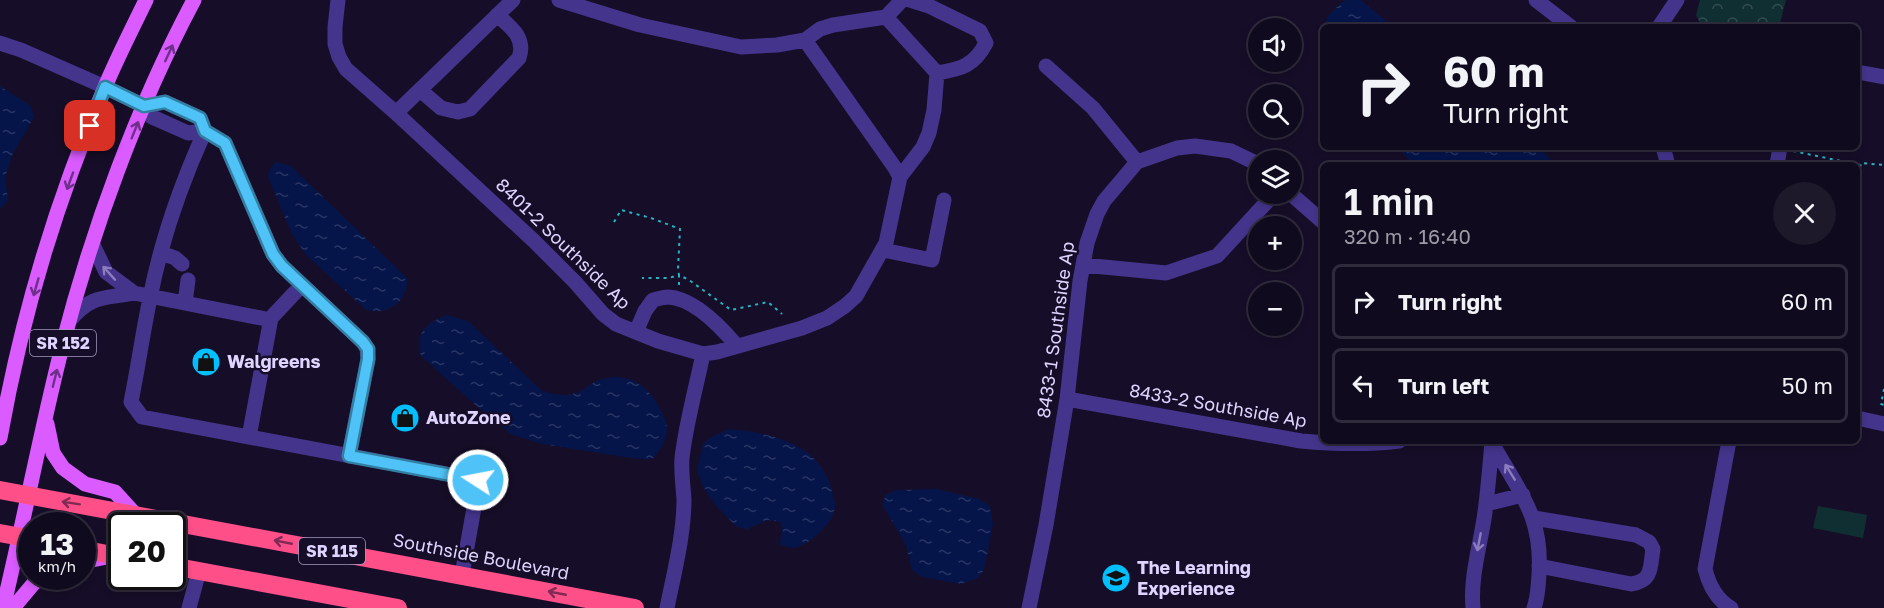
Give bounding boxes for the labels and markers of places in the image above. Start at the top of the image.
pin [64,100,115,151]
shop icon: Walgreens [190,346,222,378]
place label: Walgreens [227,350,321,372]
shop icon: AutoZone [389,402,421,434]
place label: AutoZone [426,406,511,428]
place label: The Learning Experience [1137,556,1251,599]
school or university icon: The Learning Experience [1100,562,1132,594]

